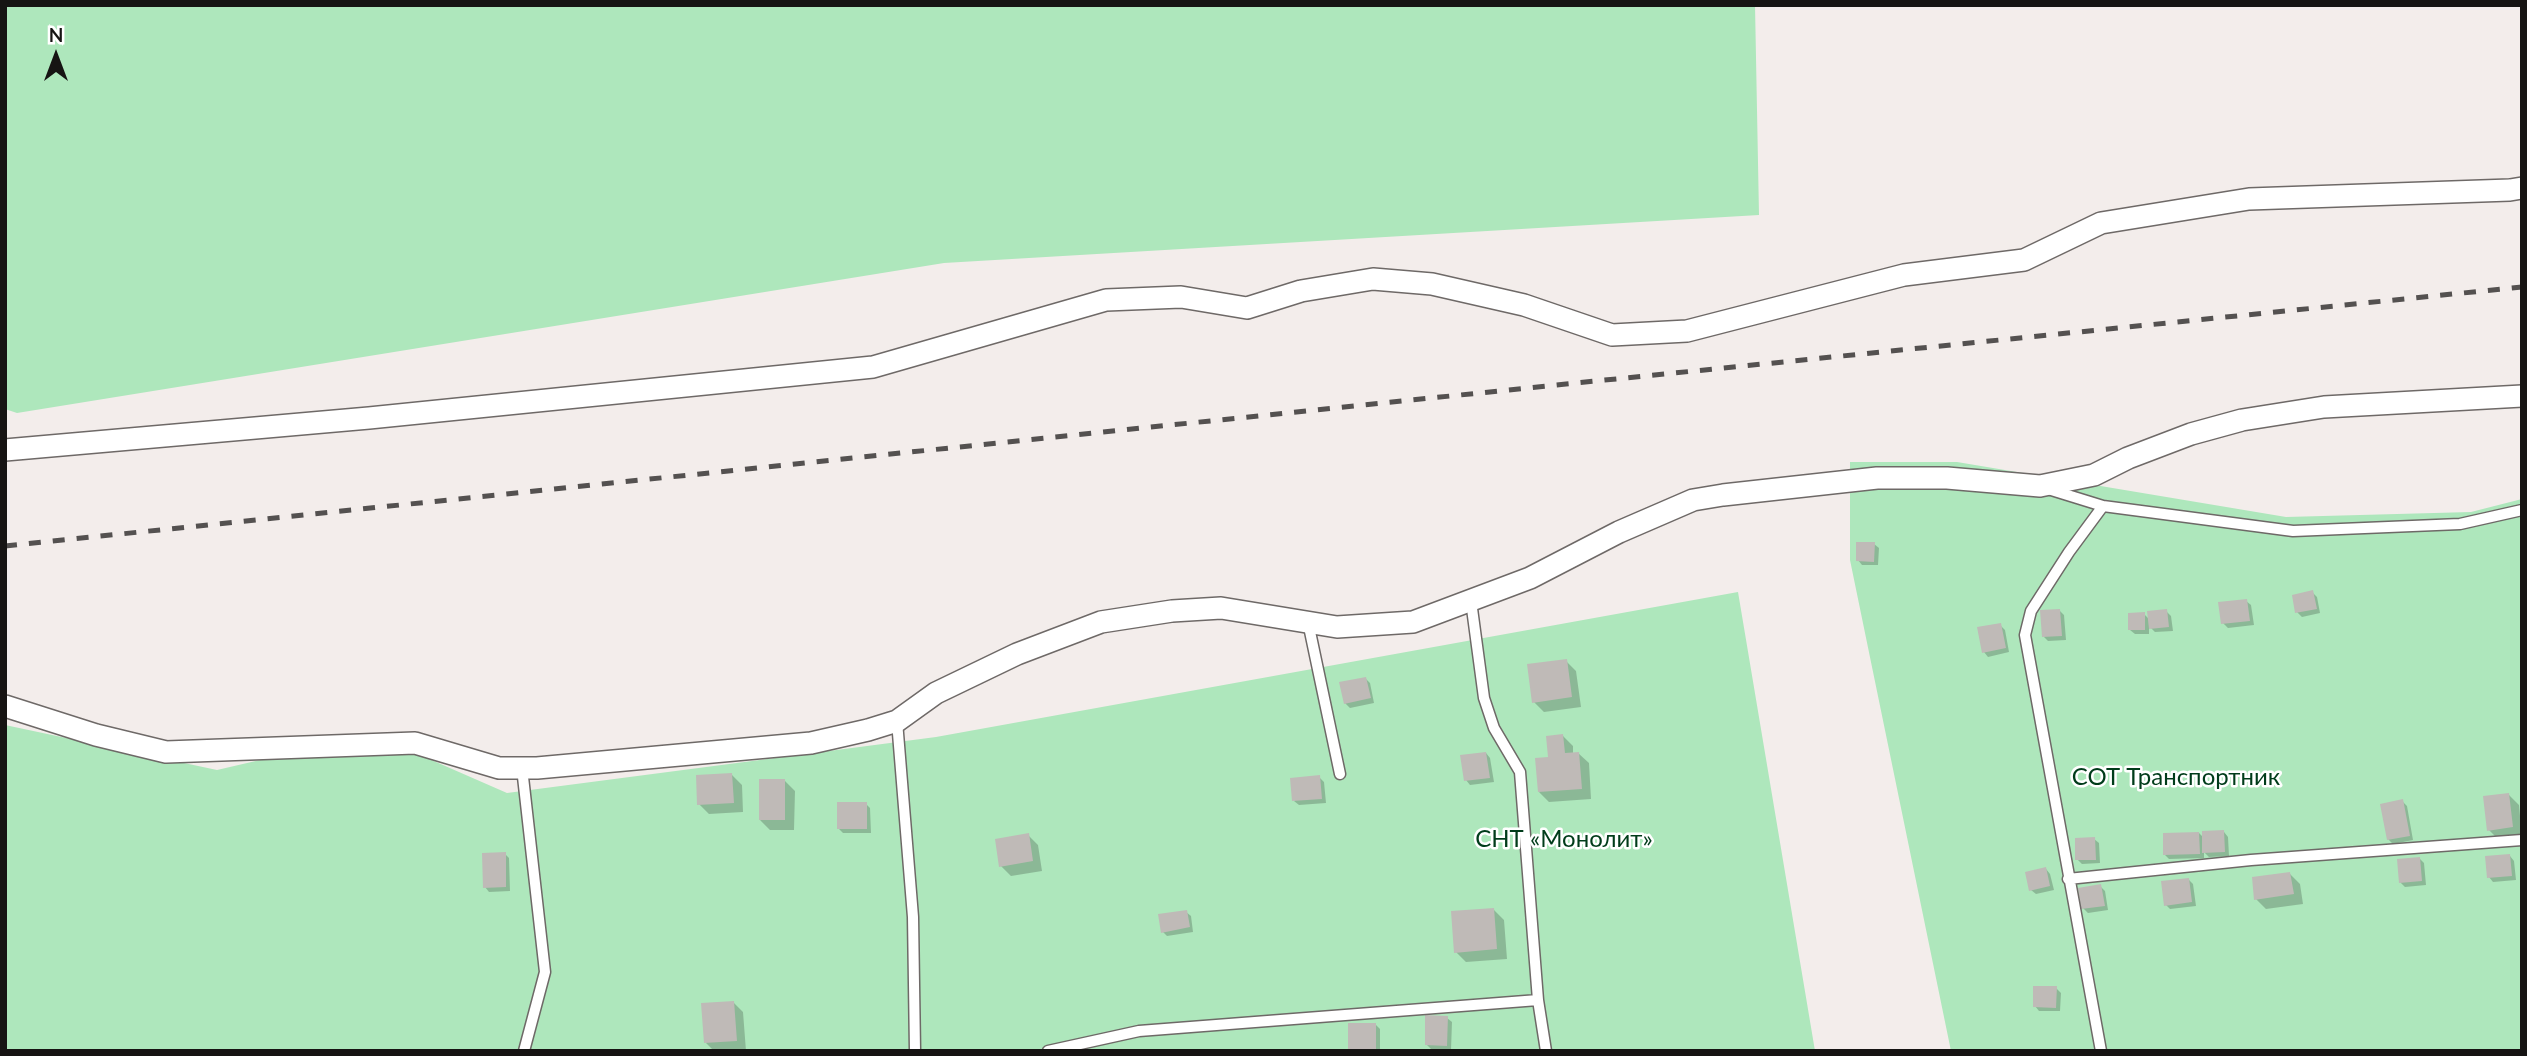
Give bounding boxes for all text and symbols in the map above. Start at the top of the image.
north arrow [21,21,91,91]
text: N [49,23,63,46]
park label: СОТ Транспортник [2072,763,2280,791]
park label: СНТ «Монолит» [1475,825,1653,853]

